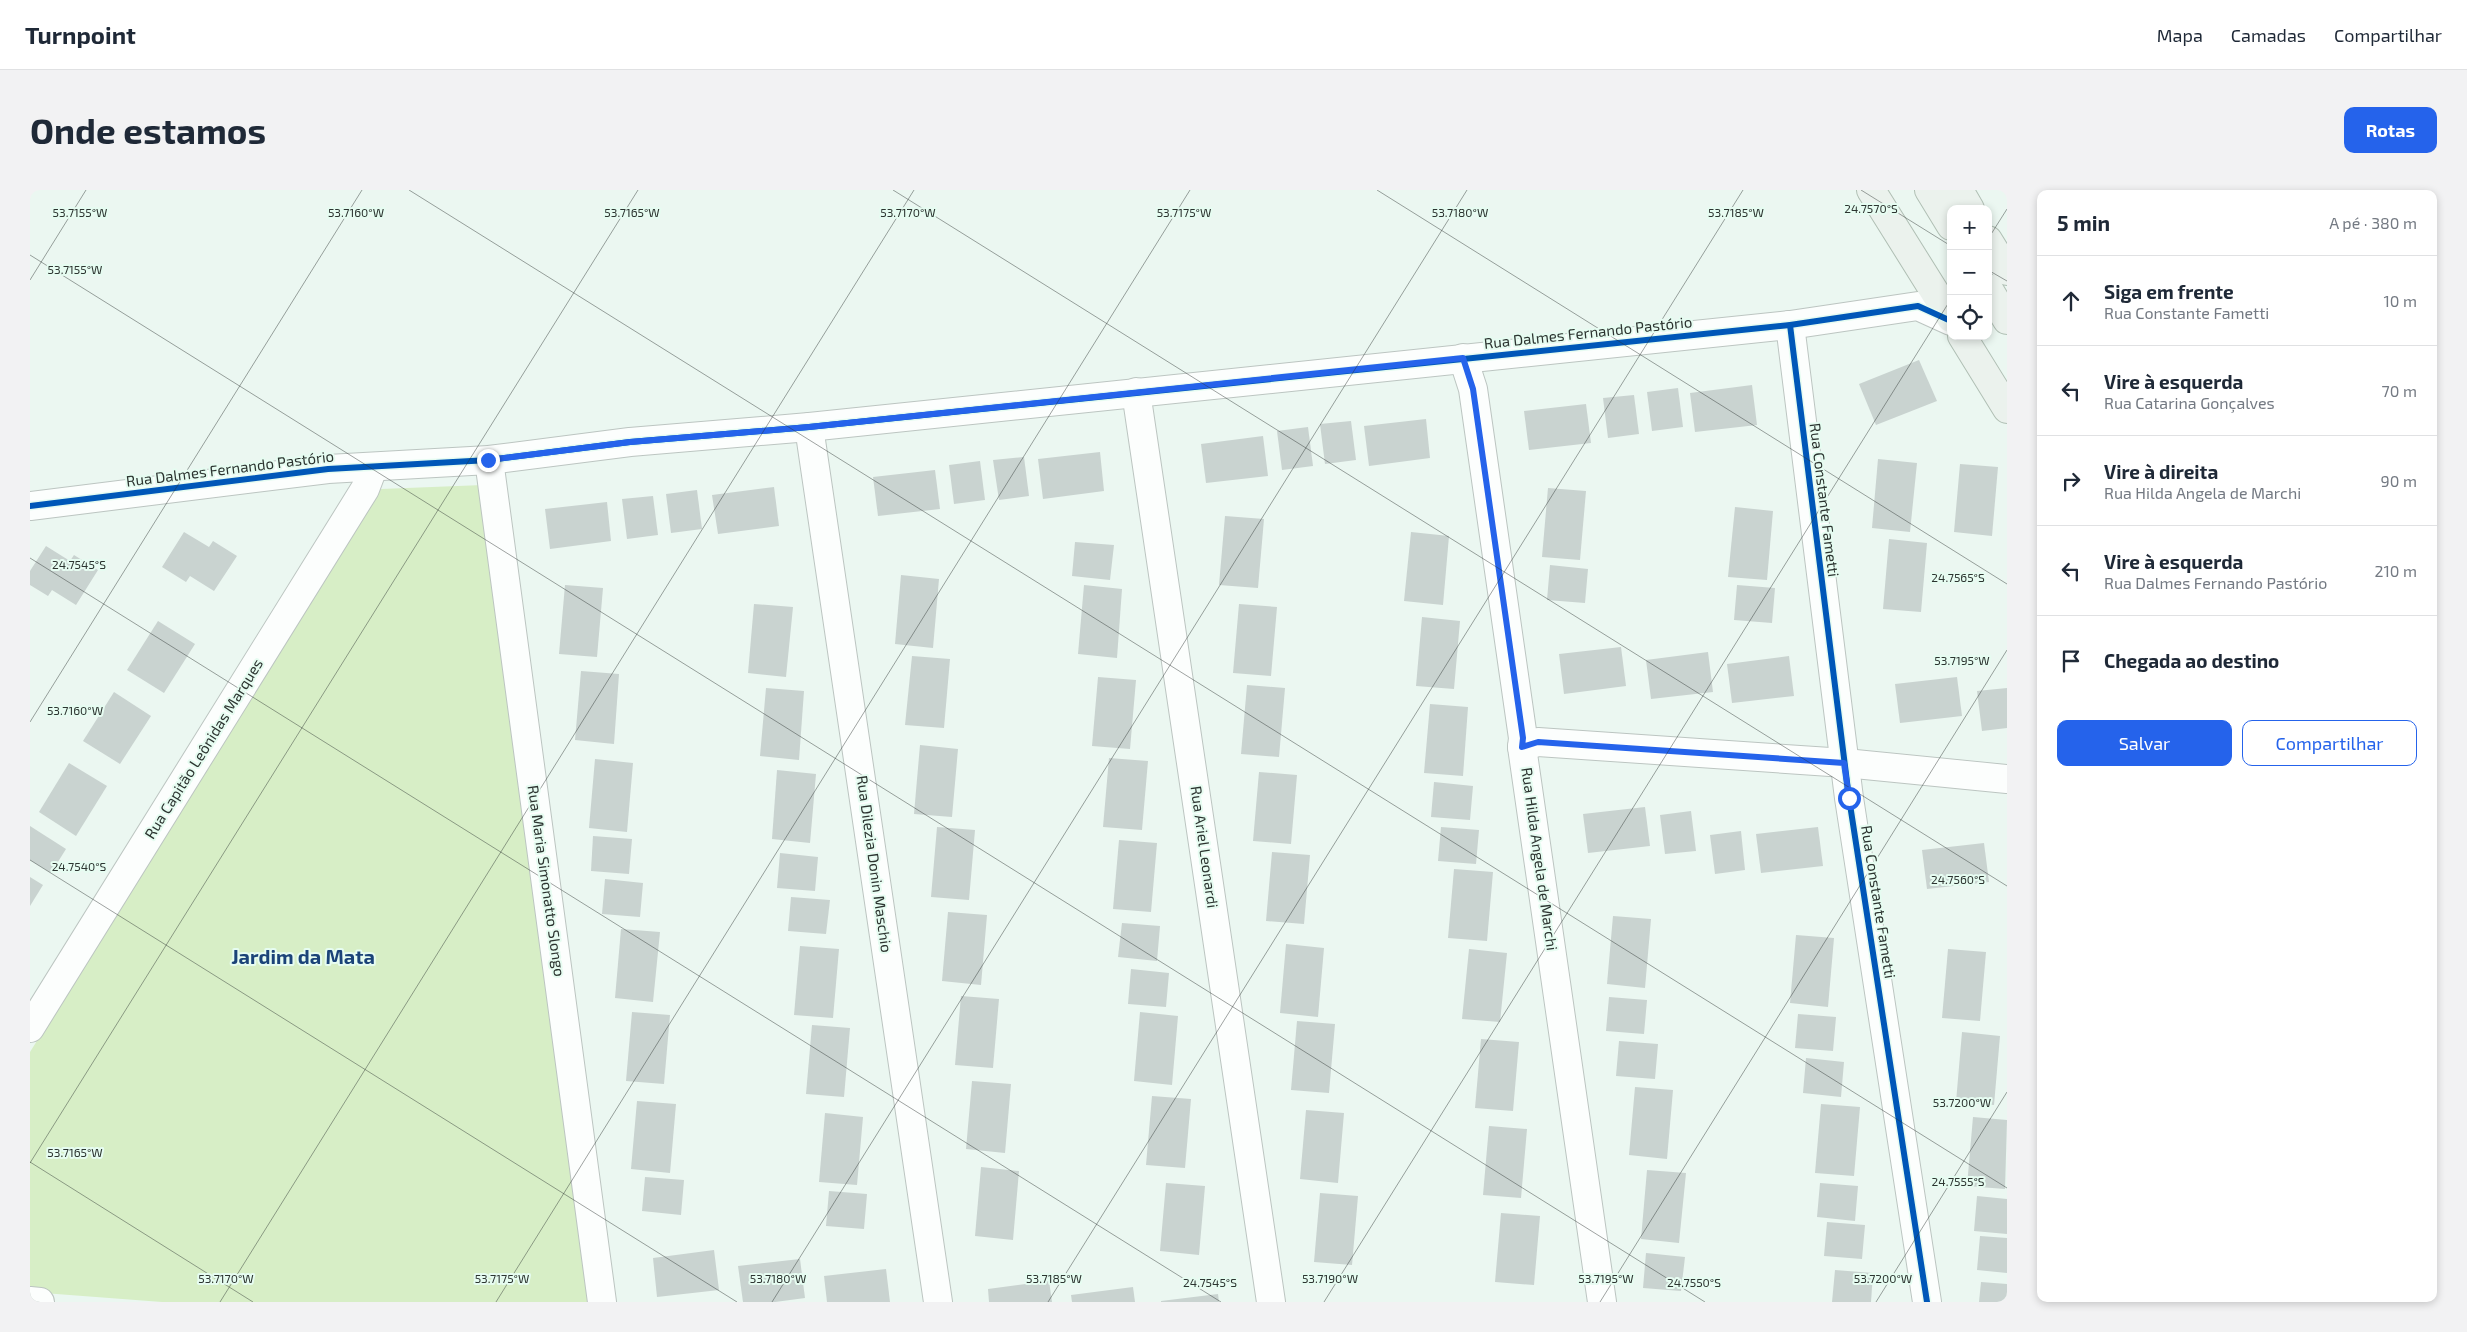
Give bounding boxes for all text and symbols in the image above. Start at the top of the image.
text: Turnpoint [25,20,136,49]
text: Mapa [2157,24,2203,46]
text: Camadas [2231,24,2306,46]
text: Compartilhar [2334,24,2442,46]
button: Rotas [2344,107,2437,153]
text: Onde estamos [30,109,266,151]
text: 24.7570°S [1844,201,1898,215]
text: 53.7155°W [53,205,107,219]
text: 53.7160°W [328,205,384,219]
text: 53.7165°W [604,205,660,219]
text: 53.7170°W [880,205,936,219]
text: 53.7175°W [1157,205,1211,219]
text: 53.7180°W [1432,205,1488,219]
text: 53.7185°W [1708,205,1764,219]
map controls [1947,205,1992,340]
button: + [1947,205,1992,250]
text: 5 min [2057,210,2110,235]
text: A pé · 380 m [2329,213,2417,232]
button: − [1947,250,1992,295]
text: 53.7155°W [48,262,102,276]
text: Siga em frente [2104,280,2234,303]
icon: ahead [2057,287,2085,315]
text: 10 m [2383,291,2417,310]
button: locate [1947,295,1992,340]
text: Rua Constante Fametti [2104,303,2269,322]
street label: Rua Dalmes Fernando Pastório [1483,312,1693,352]
text: Vire à esquerda [2104,370,2243,393]
icon: left [2057,377,2085,405]
text: 70 m [2382,381,2417,400]
text: Rua Catarina Gonçalves [2104,393,2275,412]
street label: Rua Constante Fametti [1807,422,1843,578]
street label: Rua Dalmes Fernando Pastório [125,446,335,490]
route end [477,449,500,472]
text: Vire à direita [2104,460,2218,483]
icon: right [2057,467,2085,495]
text: 90 m [2381,471,2417,490]
text: Rua Hilda Angela de Marchi [2104,483,2301,502]
text: Vire à esquerda [2104,550,2243,573]
text: 24.7545°S [52,557,106,571]
icon: left [2057,557,2085,585]
text: 210 m [2374,561,2417,580]
text: 24.7565°S [1931,570,1985,584]
text: Rua Dalmes Fernando Pastório [2104,573,2327,592]
icon: arrive [2057,647,2085,675]
text: Chegada ao destino [2104,649,2279,672]
text: 53.7195°W [1934,653,1990,667]
street label: Rua Capitão Leônidas Marques [140,655,266,842]
text: 53.7160°W [47,703,103,717]
button: Salvar [2057,720,2232,766]
button: Compartilhar [2242,720,2417,766]
street label: Rua Hilda Angela de Marchi [1518,766,1562,952]
street label: Rua Dilezia Donin Maschio [854,774,896,954]
street label: Rua Maria Simonatto Slongo [525,784,569,978]
street label: Rua Ariel Leonardi [1188,785,1222,909]
route start [1838,787,1861,810]
street label: Rua Constante Fametti [1858,824,1900,980]
text: 24.7540°S [52,859,107,873]
text: 24.7560°S [1931,872,1985,886]
district label: Jardim da Mata [231,944,375,968]
text: 53.7200°W [1933,1095,1991,1109]
text: 53.7165°W [47,1145,103,1159]
text: 24.7555°S [1932,1174,1985,1188]
text: 53.7170°W [198,1271,254,1285]
text: 53.7175°W [475,1271,529,1285]
text: 53.7180°W [750,1271,806,1285]
text: 53.7185°W [1026,1271,1082,1285]
text: 53.7190°W [1302,1271,1358,1285]
text: 53.7195°W [1578,1271,1634,1285]
text: 53.7200°W [1854,1271,1912,1285]
text: 24.7545°S [1183,1275,1237,1289]
text: 24.7550°S [1667,1275,1721,1289]

